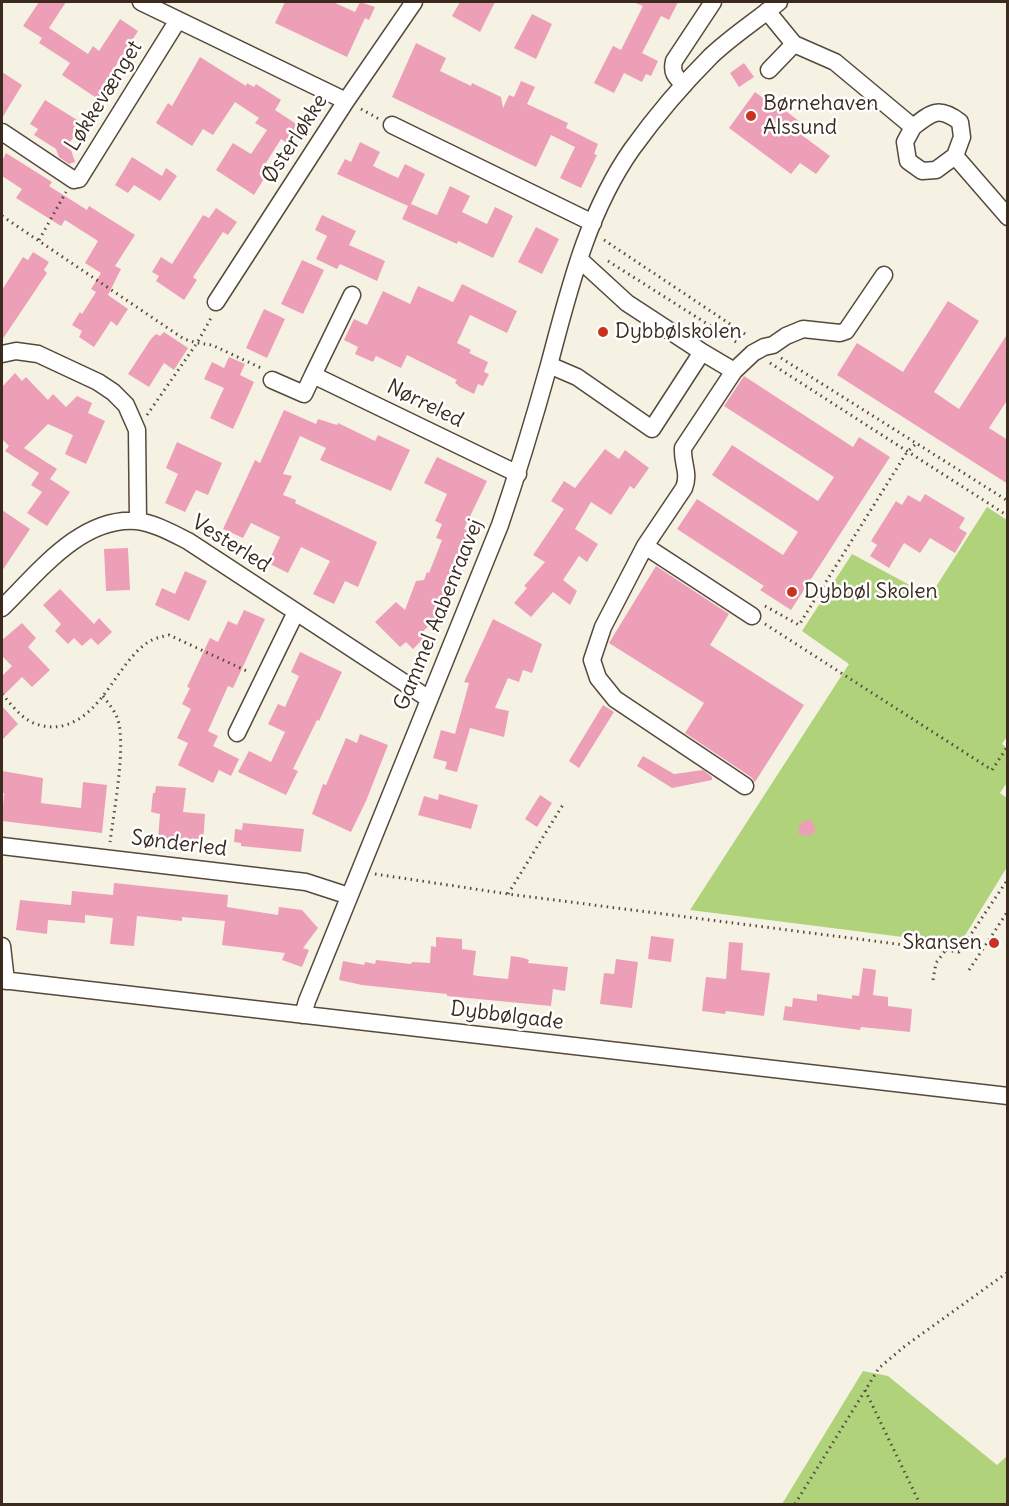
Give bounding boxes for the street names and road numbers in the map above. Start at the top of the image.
street label: Løkkevænget [60,36,148,156]
street label: Østerløkke [257,90,333,188]
street label: Nørreled [382,375,468,433]
street label: Vesterled [187,510,275,578]
street label: Gammel Aabenraavej [389,516,489,714]
street label: Sønderled [130,826,228,862]
street label: Dybbølgade [449,997,565,1035]

